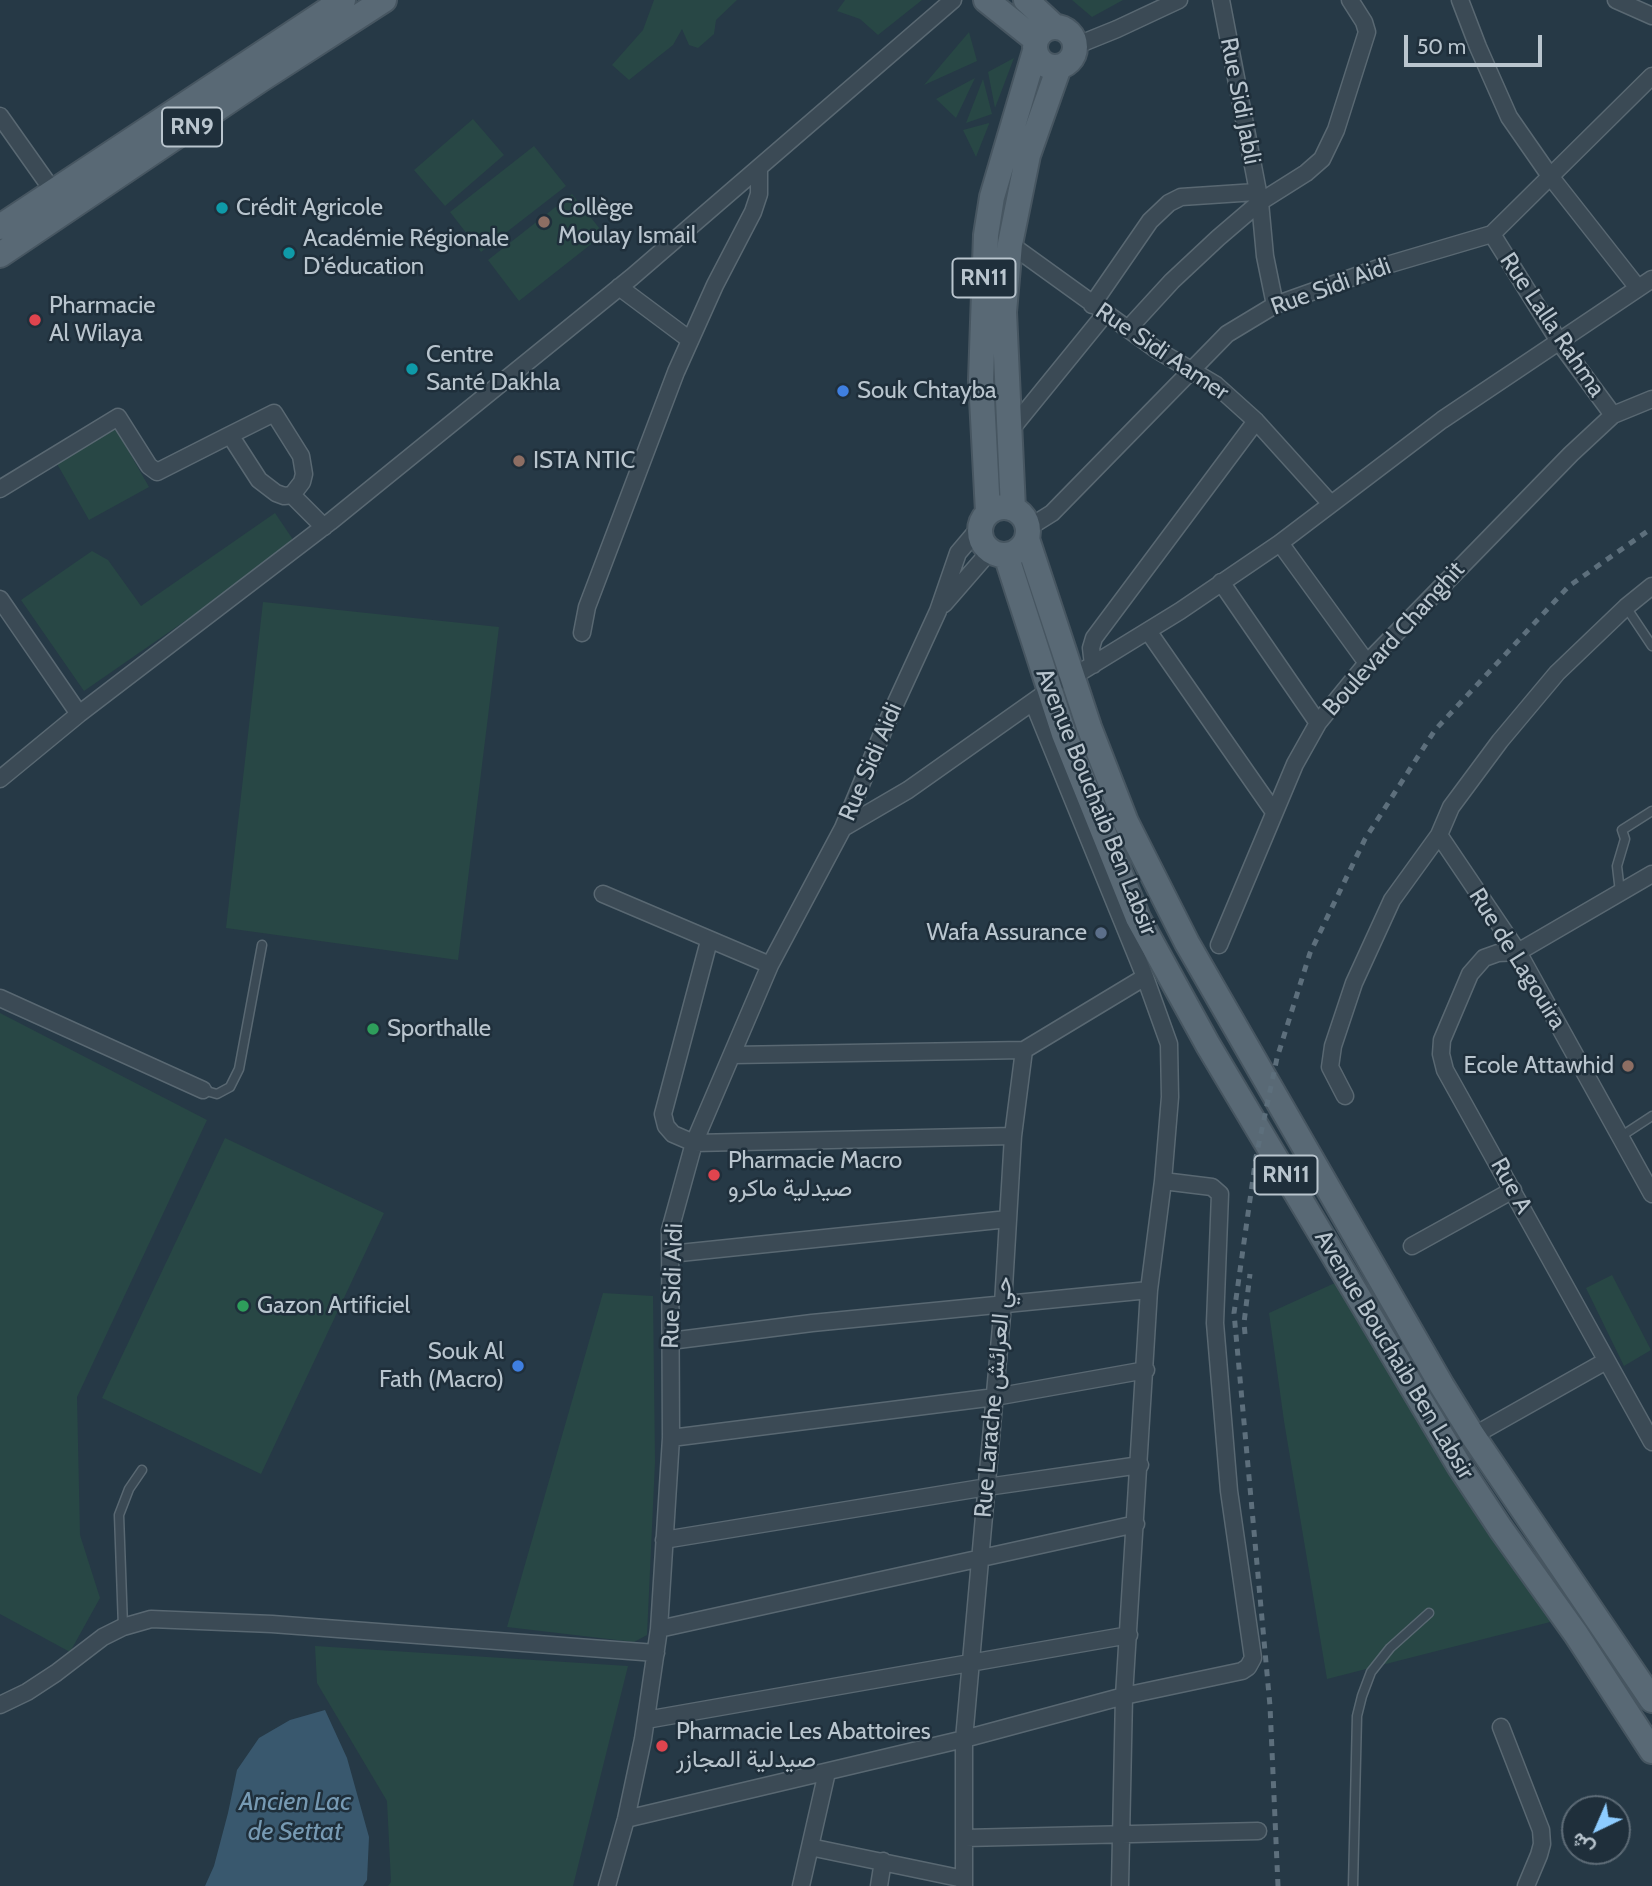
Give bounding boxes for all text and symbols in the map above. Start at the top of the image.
scale bar [1407,21,1545,65]
text: 50 m [1417,34,1466,59]
street label: Rue Sidi Jabli [1214,35,1266,167]
road number: RN9 [162,108,222,146]
place label: Crédit Agricole [236,194,383,222]
place label: Collège Moulay Ismail [558,194,696,250]
marker: Crédit Agricole [214,200,230,216]
marker: Collège Moulay Ismail [536,214,552,230]
place label: Académie Régionale D'éducation [303,225,509,281]
marker: Académie Régionale D'éducation [281,245,297,261]
street label: Rue Lalla Rahma [1493,247,1611,403]
street label: Rue Sidi Aidi [1267,252,1395,322]
road number: RN11 [953,258,1016,298]
place label: Pharmacie Al Wilaya [49,292,156,348]
street label: Rue Sidi Aamer [1090,297,1234,407]
marker: Pharmacie Al Wilaya [27,312,43,328]
place label: Centre Santé Dakhla [426,341,560,397]
marker: Centre Santé Dakhla [404,361,420,377]
place label: Souk Chtayba [857,377,997,405]
marker: Souk Chtayba [835,383,851,399]
place label: ISTA NTIC [533,447,635,475]
marker: ISTA NTIC [511,453,527,469]
street label: Boulevard Changhit [1317,556,1471,722]
street label: Avenue Bouchaib Ben Labsir [1029,664,1163,940]
street label: Rue Sidi Aidi [833,699,909,825]
street label: Rue de Lagouira [1462,883,1572,1035]
place label: Wafa Assurance [927,919,1087,947]
marker: Wafa Assurance [1093,925,1109,941]
place label: Sporthalle [387,1015,491,1043]
marker: Sporthalle [365,1021,381,1037]
place label: Ecole Attawhid [1464,1052,1614,1080]
marker: Ecole Attawhid [1620,1058,1636,1074]
place label: Pharmacie Macro صيدلية ماكرو [728,1147,902,1203]
street label: Rue A [1484,1153,1538,1219]
road number: RN11 [1254,1156,1318,1194]
marker: Pharmacie Macro صيدلية ماكرو [706,1167,722,1183]
street label: Rue Sidi Aidi [656,1223,690,1349]
street label: Avenue Bouchaib Ben Labsir [1308,1225,1480,1485]
street label: Rue Larache حي العرائش [969,1275,1019,1519]
place label: Gazon Artificiel [257,1292,410,1320]
marker: Gazon Artificiel [235,1298,251,1314]
place label: Souk Al Fath (Macro) [379,1338,504,1394]
marker: Souk Al Fath (Macro) [510,1358,526,1374]
place label: Pharmacie Les Abattoires صيدلية المجازر [676,1718,931,1774]
marker: Pharmacie Les Abattoires صيدلية المجازر [654,1738,670,1754]
water label: Ancien Lac de Settat [239,1786,351,1848]
north arrow [1561,1795,1631,1865]
text: ش [1566,1828,1599,1860]

